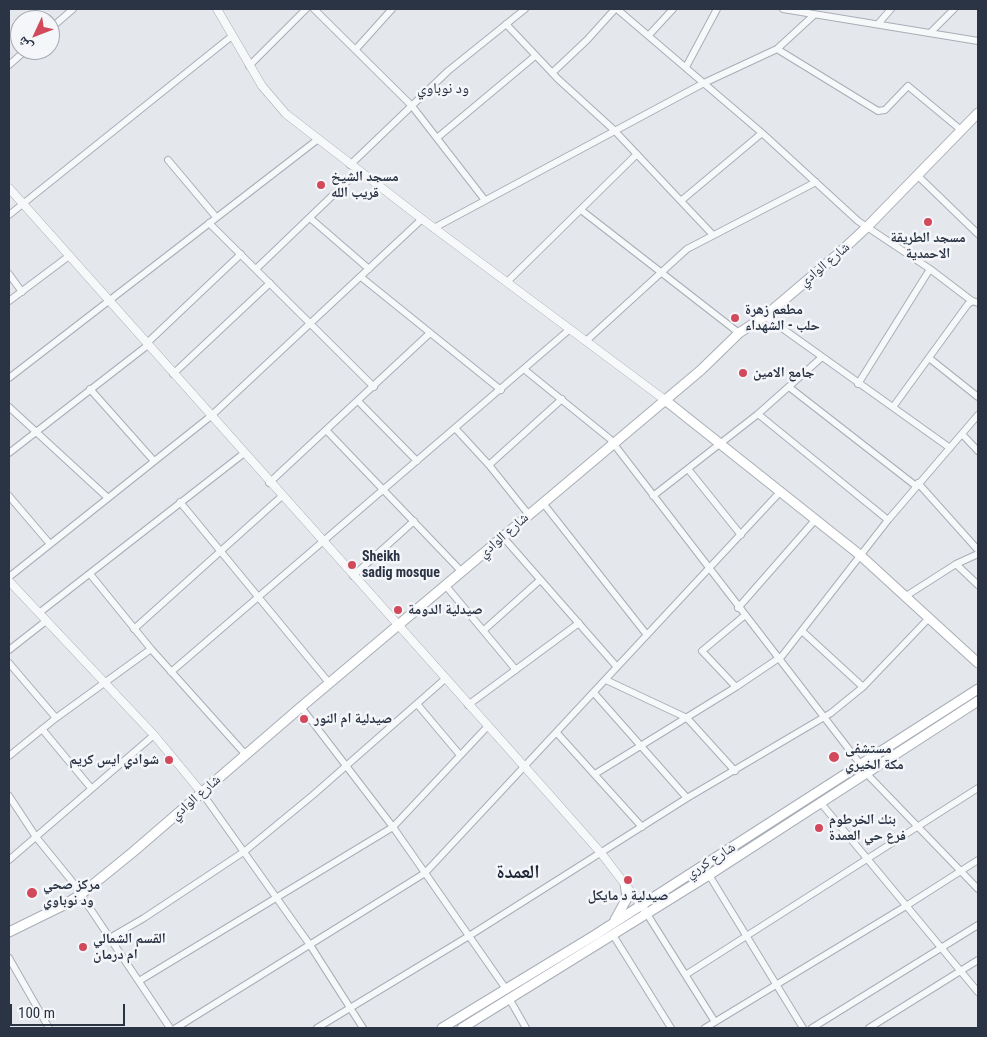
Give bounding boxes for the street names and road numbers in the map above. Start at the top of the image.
street label: شارع الوادي [796,239,854,291]
street label: شارع الوادي [476,510,532,562]
street label: شارع الوادي [168,772,224,824]
street label: شارع كرري [683,839,739,883]

